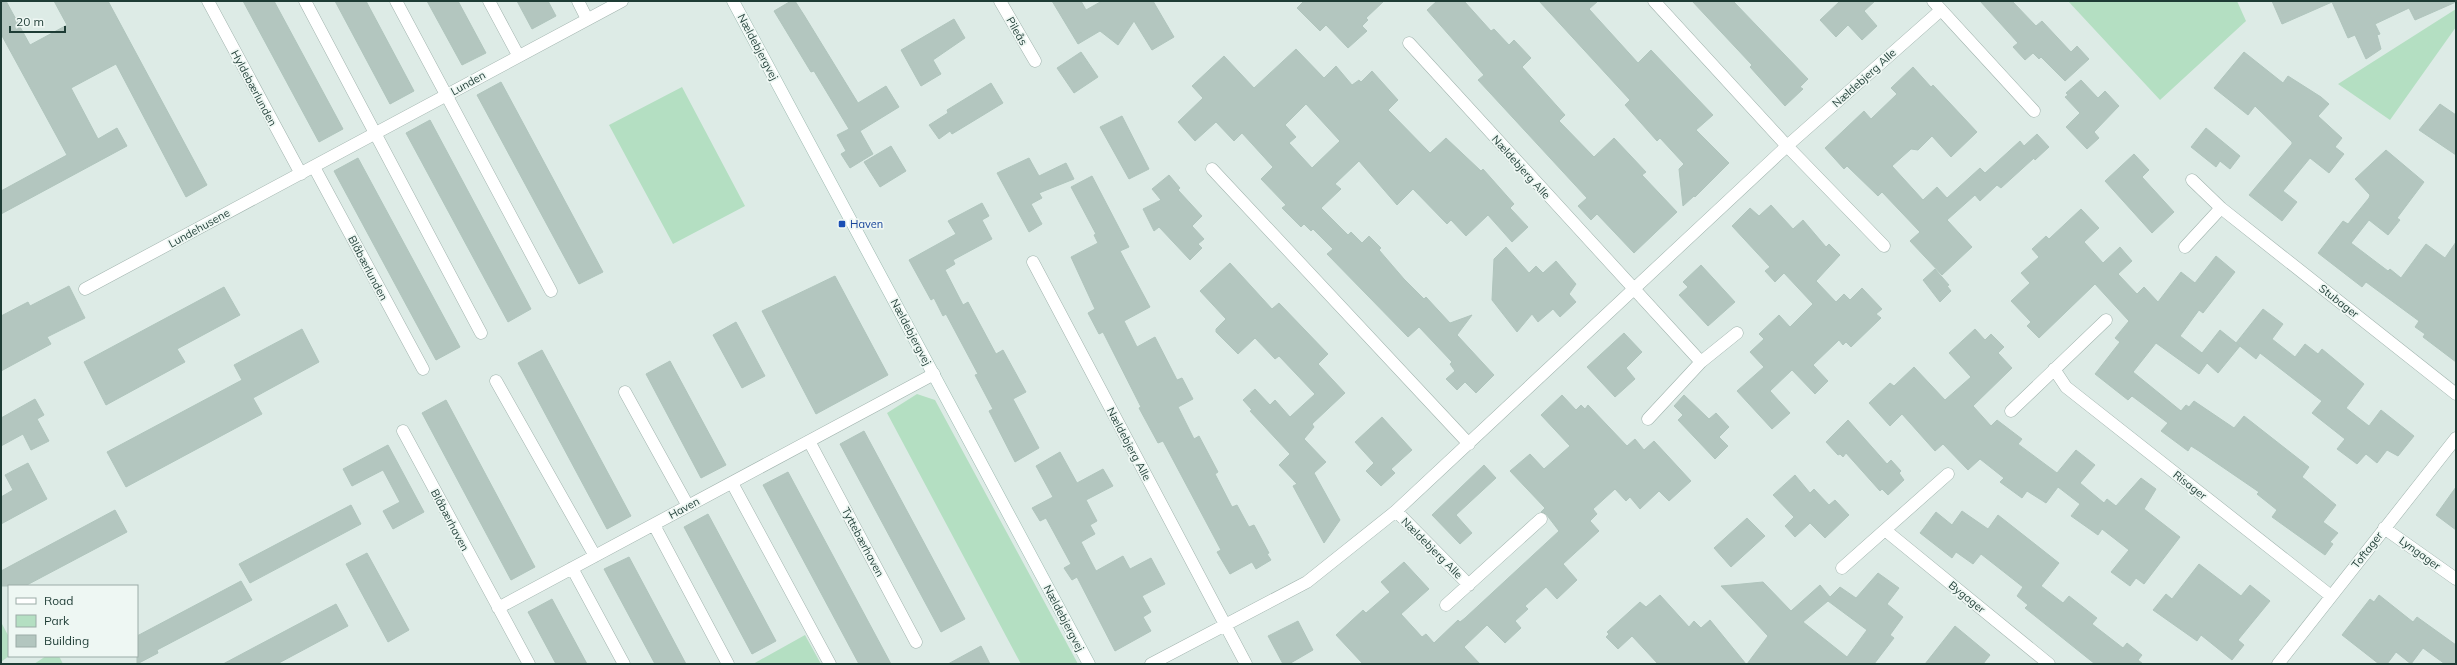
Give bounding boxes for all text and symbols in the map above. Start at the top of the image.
scale bar [10,8,65,34]
street label: Nældebjergvej [735,11,781,83]
text: 20 m [16,14,44,29]
street label: Pileås [1003,14,1031,48]
street label: Nældebjerg Alle [1829,46,1899,110]
street label: Hyldebærlunden [228,48,280,128]
street label: Lunden [448,68,488,98]
street label: Nældebjerg Alle [1489,132,1553,202]
street label: Lundehusene [166,205,232,251]
place label: Haven [850,217,883,231]
marker: Haven [837,219,847,229]
street label: Blåbærlunden [345,233,391,303]
street label: Stubager [2316,281,2362,321]
street label: Nældebjergvej [888,296,934,368]
street label: Nældebjerg Alle [1104,405,1154,483]
street label: Risager [2170,468,2210,502]
street label: Blåbærhaven [428,487,472,553]
street label: Haven [666,494,702,522]
street label: Tyttebærhaven [839,505,887,579]
street label: Nældebjerg Alle [1398,514,1466,582]
street label: Toftager [2348,529,2386,571]
street label: Lyngager [2397,533,2443,573]
street label: Bygager [1946,578,1988,616]
street label: Nældebjergvej [1041,582,1087,654]
legend [8,585,138,657]
text: Road [44,593,73,608]
text: Park [44,613,70,628]
text: Building [44,633,89,648]

